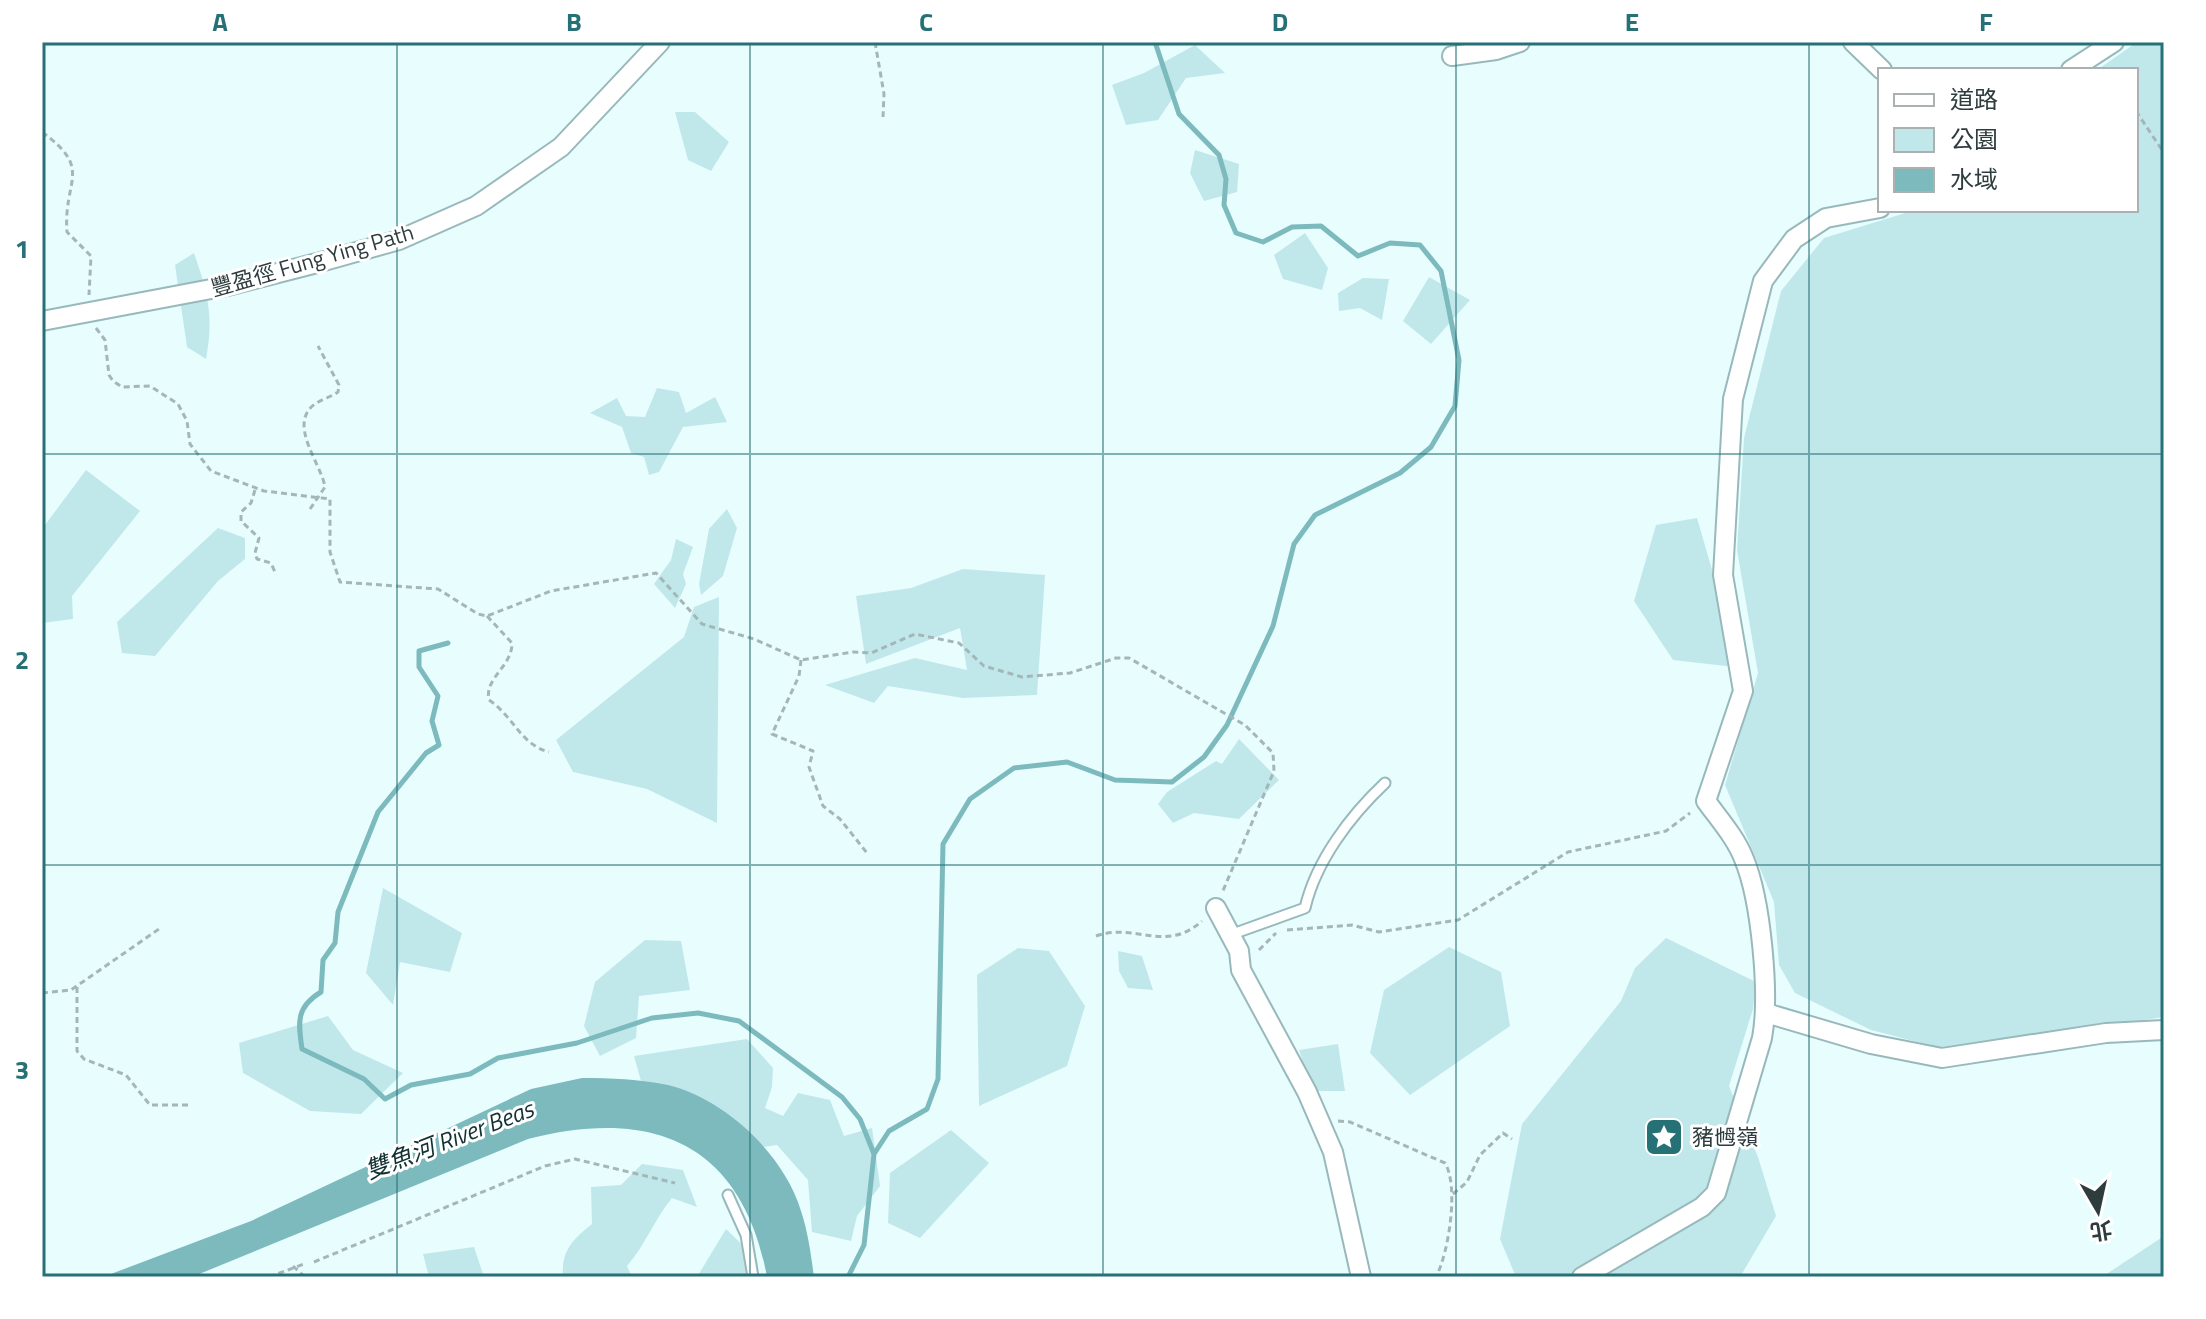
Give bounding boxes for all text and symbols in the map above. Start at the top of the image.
text: A [212,2,228,41]
text: B [566,2,582,41]
text: C [919,2,933,41]
text: D [1272,2,1288,41]
text: E [1625,2,1639,41]
text: F [1979,2,1993,41]
legend [1878,68,2138,212]
text: 道路 [1950,81,1998,117]
text: 公園 [1950,121,1998,157]
text: 水域 [1950,161,1998,197]
street label: 豐盈徑 Fung Ying Path [206,215,418,305]
text: 1 [15,229,29,268]
text: 2 [15,640,29,679]
text: 3 [15,1050,29,1089]
water label: 雙魚河 River Beas [360,1090,540,1188]
place icon: 豬乸嶺 [1643,1116,1685,1158]
place label: 豬乸嶺 [1692,1120,1758,1154]
north arrow [2058,1171,2138,1251]
text: 北 [2088,1212,2115,1249]

